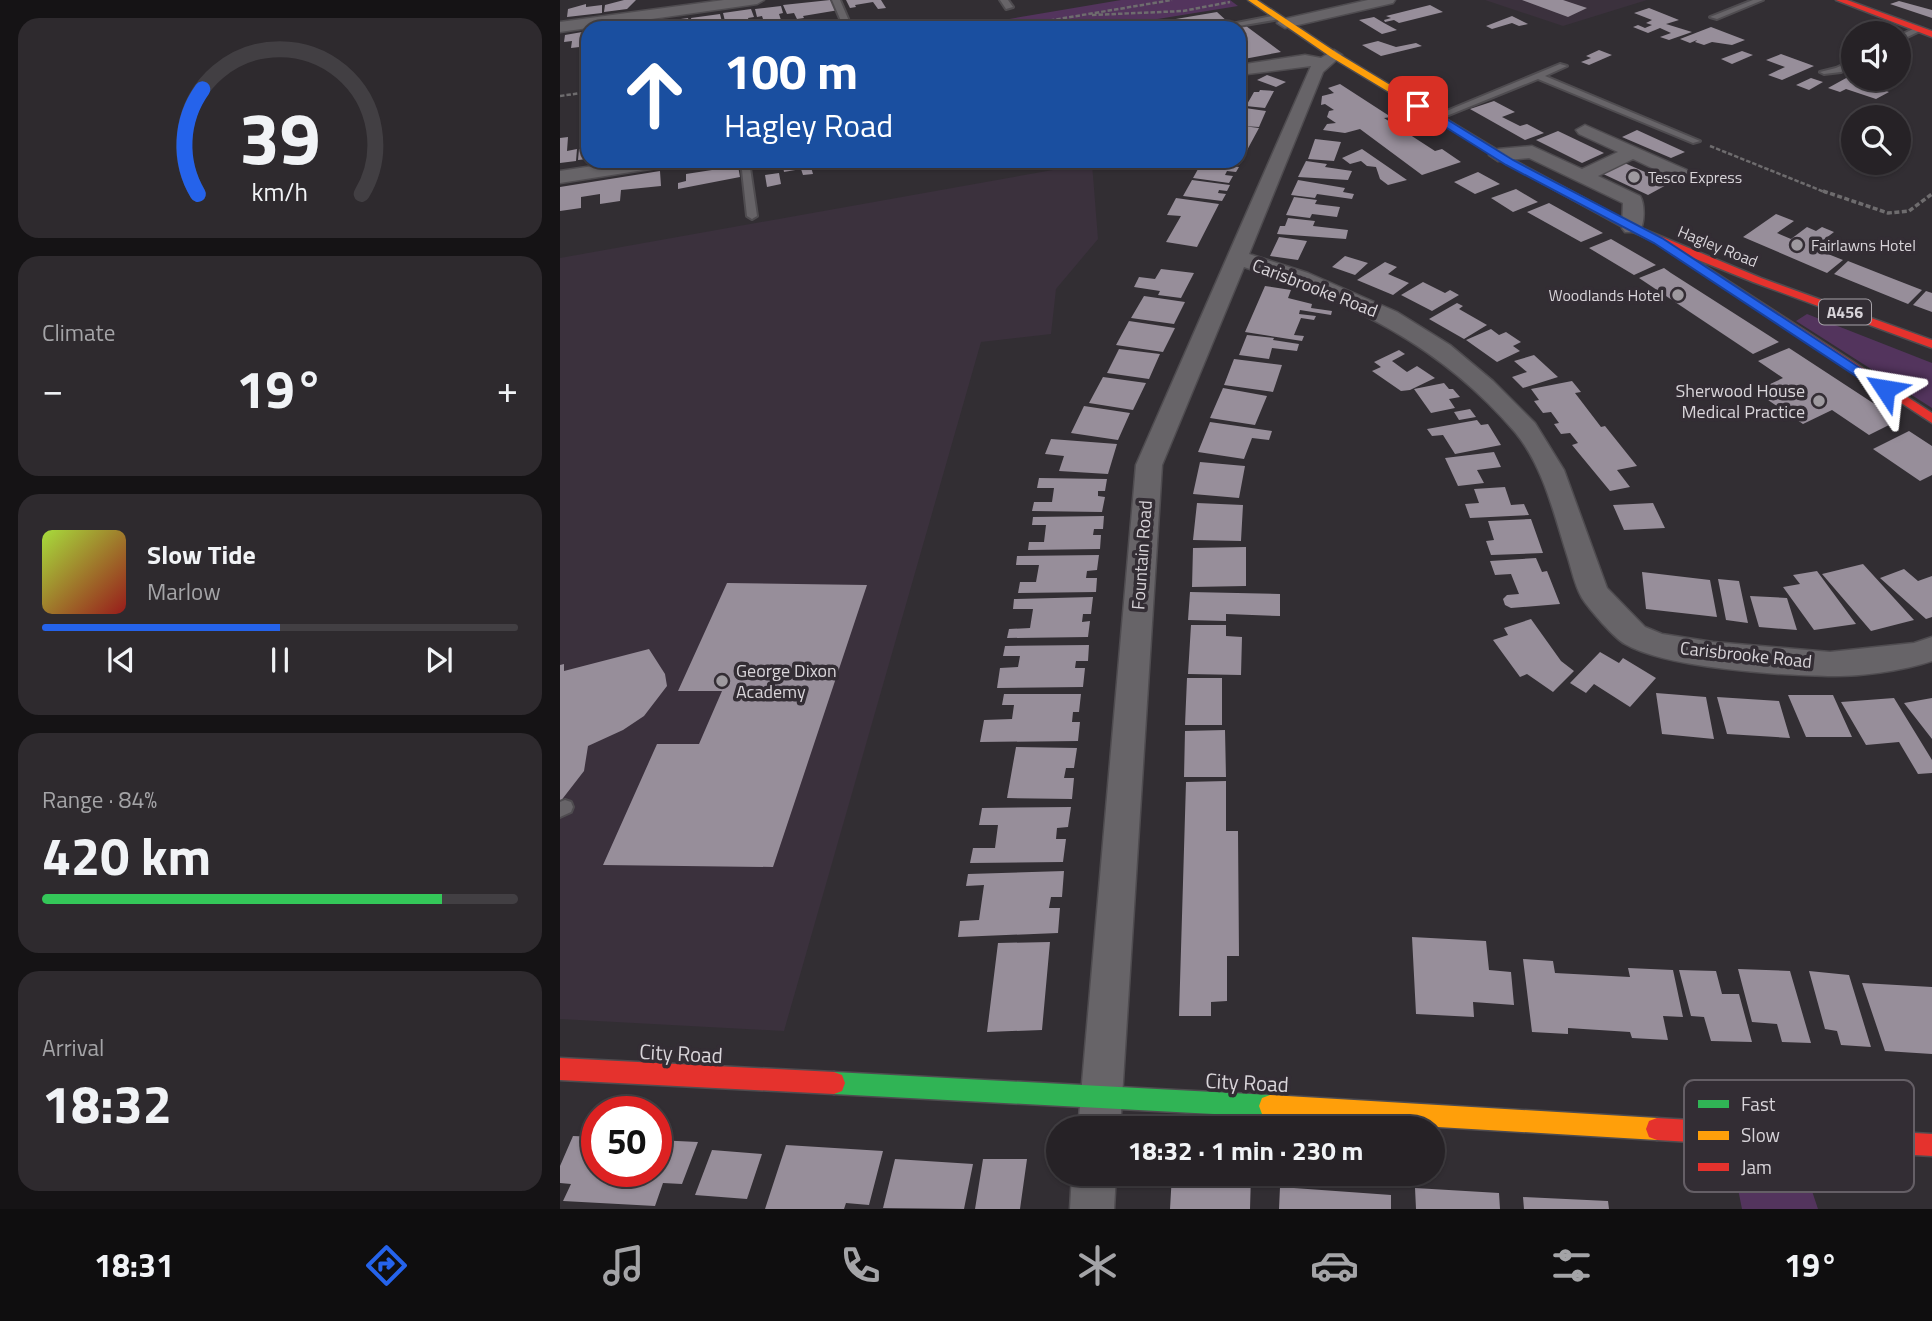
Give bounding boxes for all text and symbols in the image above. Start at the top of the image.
map controls [1841,21,1911,175]
button: sound [1841,21,1911,91]
text: 100 m [724,33,858,108]
icon: ahead [609,49,700,140]
pin [1388,76,1448,136]
text: 39 [239,82,321,192]
icon: arrive [1399,87,1437,125]
text: Hagley Road [724,101,893,149]
button: search [1841,105,1911,175]
place label: Tesco Express [1648,165,1742,189]
marker: Tesco Express [1626,169,1642,185]
text: km/h [252,173,308,211]
street label: Hagley Road [1674,219,1762,273]
place label: Fairlawns Hotel [1811,233,1916,257]
marker: Fairlawns Hotel [1789,237,1805,253]
street label: Carisbrooke Road [1249,251,1382,324]
place label: Woodlands Hotel [1549,283,1664,307]
marker: Woodlands Hotel [1670,287,1686,303]
road number: A456 [1819,300,1871,324]
text: Climate [42,315,115,350]
text: 19° [236,349,324,428]
position arrow [1848,352,1922,426]
text: − [42,360,63,418]
text: + [497,360,518,418]
place label: Sherwood House Medical Practice [1676,377,1805,425]
marker: Sherwood House Medical Practice [1811,393,1827,409]
street label: Fountain Road [1124,499,1159,611]
text: Slow Tide [147,535,256,574]
text: Marlow [147,574,221,609]
street label: Carisbrooke Road [1679,634,1813,675]
icon: previous [102,641,140,679]
icon: pause [261,641,299,679]
icon: next [420,641,458,679]
place label: George Dixon Academy [736,657,837,705]
marker: George Dixon Academy [714,673,730,689]
text: Range · 84% [42,782,157,817]
text: 420 km [42,816,211,895]
text: Arrival [42,1030,104,1065]
street label: City Road [638,1035,724,1071]
text: 18:32 [42,1064,172,1143]
street label: City Road [1204,1064,1290,1100]
legend [1684,1080,1914,1192]
text: Fast [1741,1089,1776,1118]
speed limit sign: 50 [581,1096,672,1187]
text: Slow [1741,1120,1780,1149]
text: 18:32 · 1 min · 230 m [1128,1131,1363,1170]
text: Jam [1741,1152,1772,1181]
text: 18:31 [94,1241,174,1289]
icon: directions [362,1241,411,1290]
icon: music [599,1241,648,1290]
icon: phone [836,1241,885,1290]
icon: climate [1073,1241,1122,1290]
icon: car [1310,1241,1359,1290]
icon: filters [1547,1241,1596,1290]
text: 19° [1784,1241,1838,1289]

